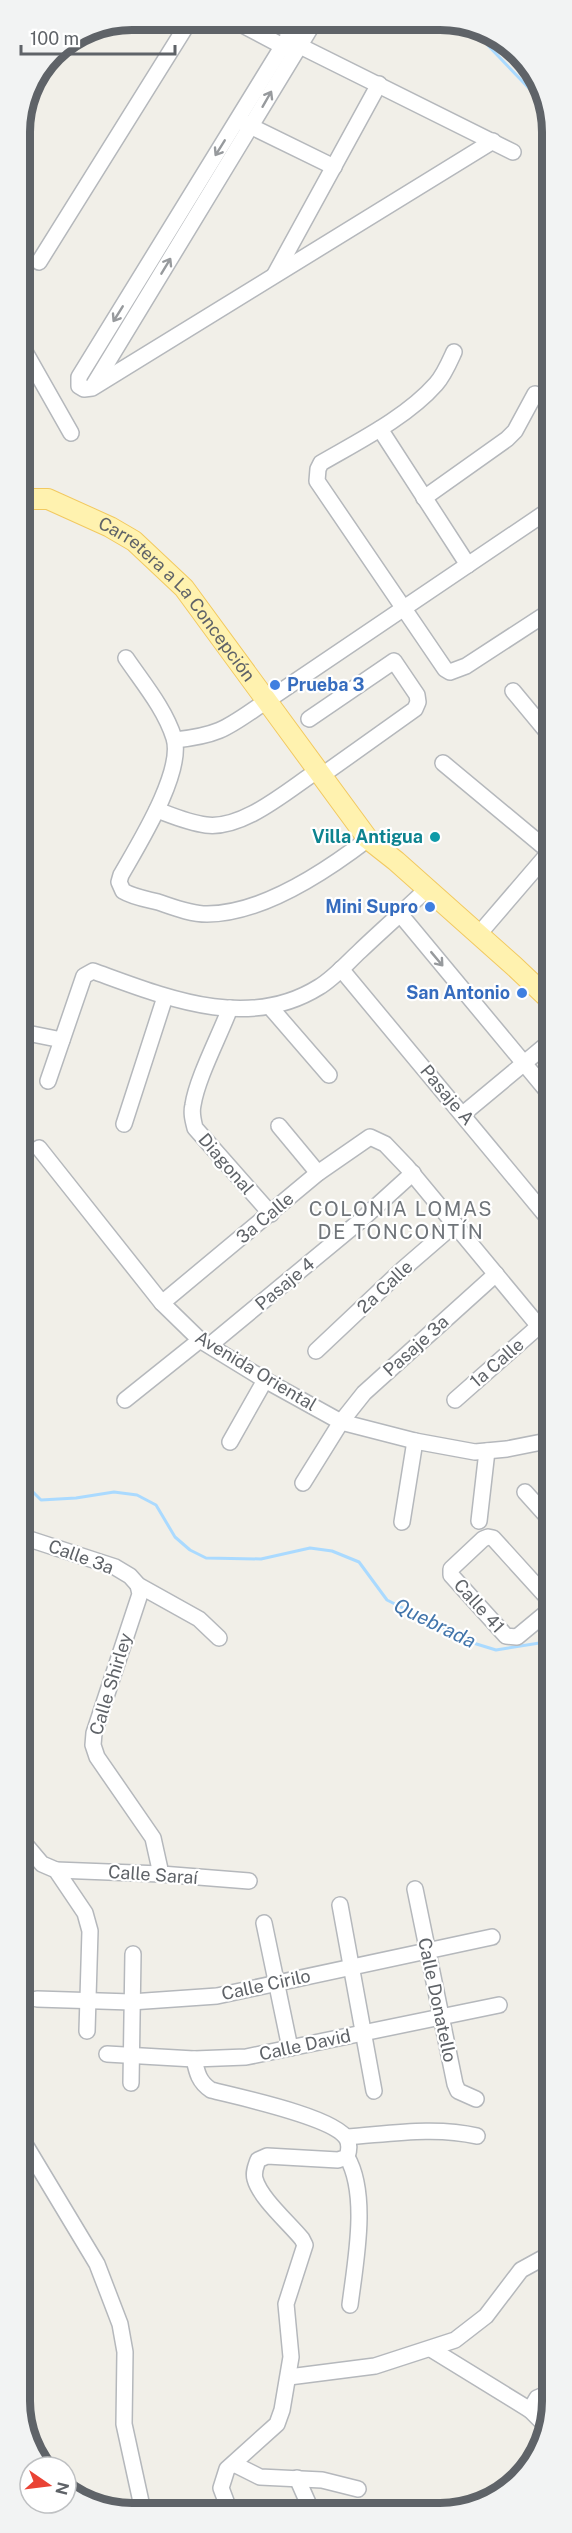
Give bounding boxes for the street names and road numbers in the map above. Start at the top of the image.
street label: Carretera a La Concepción [95,512,260,685]
street label: Pasaje A [416,1060,479,1129]
street label: Diagonal [194,1129,258,1198]
street label: 3a Calle [232,1188,298,1248]
street label: Pasaje 4 [251,1253,319,1314]
street label: 2a Calle [353,1256,417,1317]
street label: Pasaje 3a [379,1311,453,1380]
street label: Avenida Oriental [192,1326,321,1415]
street label: 1a Calle [466,1334,528,1392]
street label: Calle 3a [46,1535,117,1578]
street label: Calle 41 [450,1574,509,1637]
street label: Calle Shirley [85,1630,136,1737]
street label: Calle Saraí [107,1861,199,1888]
street label: Calle Donatello [414,1936,461,2064]
street label: Calle Cirilo [219,1965,312,2004]
street label: Calle David [257,2025,353,2064]

